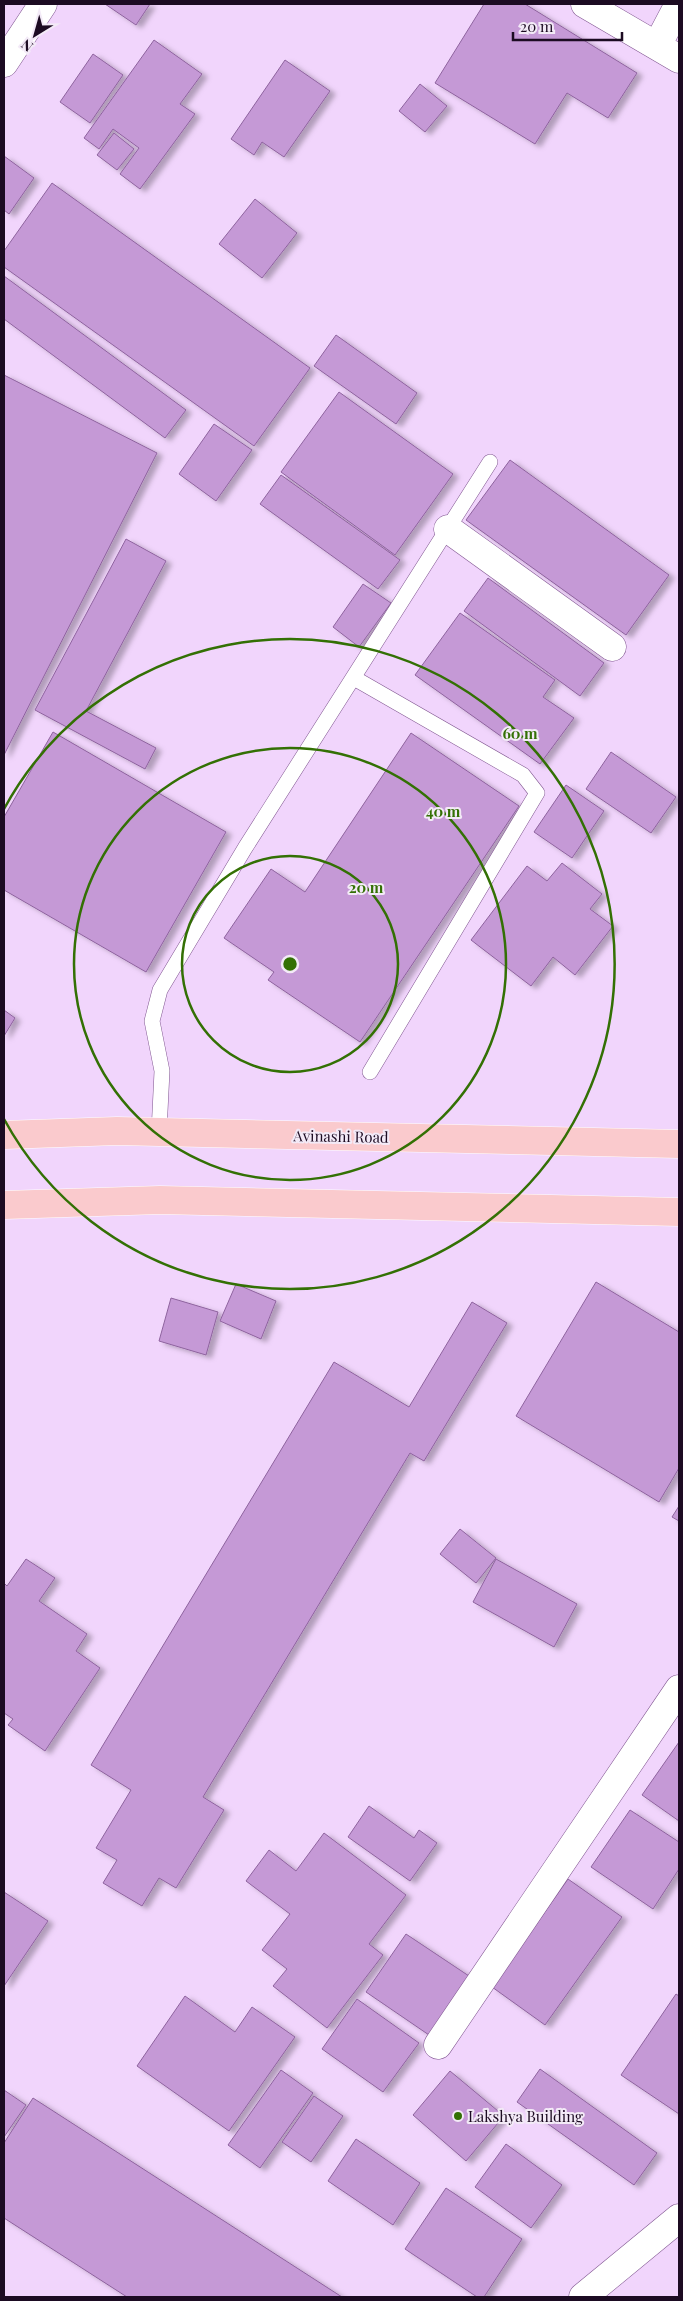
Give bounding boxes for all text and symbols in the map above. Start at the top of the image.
north arrow [10,10,60,60]
scale bar [513,10,622,42]
text: 20 m [520,16,554,36]
text: N [17,35,37,56]
text: 60 m [502,723,538,743]
text: 40 m [426,801,461,821]
text: 20 m [349,877,384,897]
centre of rings [281,955,299,973]
street label: Avinashi Road [292,1125,389,1147]
place label: Lakshya Building [468,2106,583,2126]
marker: Lakshya Building [452,2110,464,2122]

